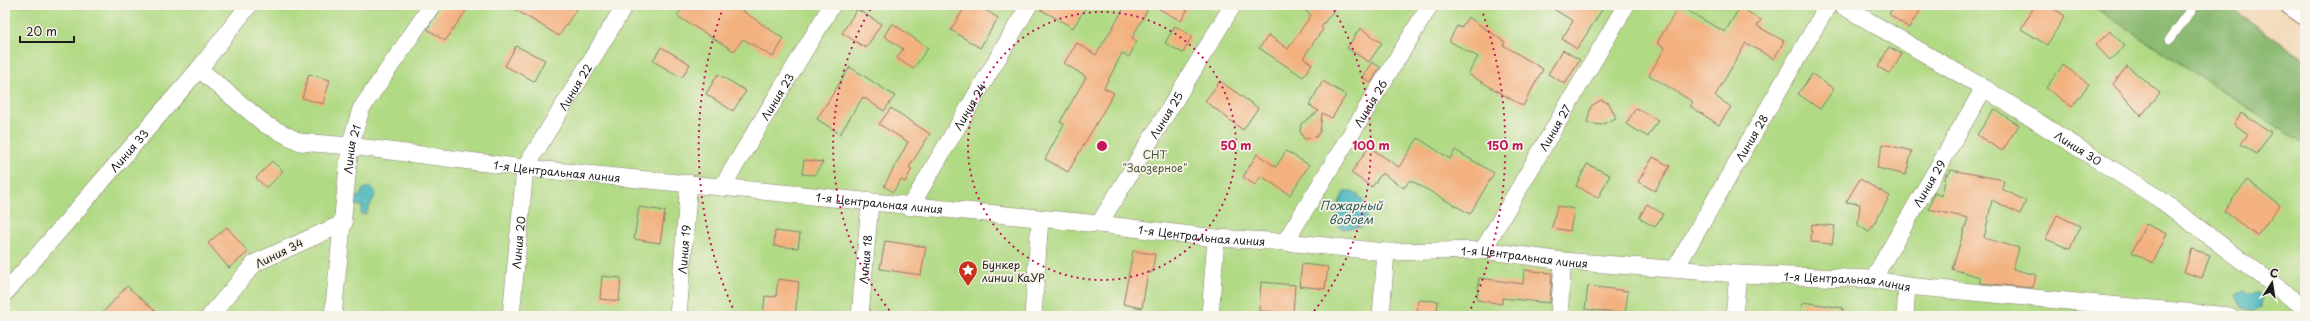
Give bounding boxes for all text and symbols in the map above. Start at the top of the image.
scale bar [20,18,74,44]
text: 20 m [26,22,57,40]
street label: Линия 22 [554,60,596,113]
street label: Линия 23 [756,70,798,123]
street label: Линия 26 [1349,76,1391,130]
street label: Линия 24 [949,79,990,133]
street label: Линия 25 [1145,88,1187,142]
street label: Линия 27 [1534,101,1575,154]
street label: Линия 28 [1731,111,1772,164]
street label: Линия 21 [339,122,364,175]
street label: Линия 33 [105,125,152,175]
street label: Линия 30 [2052,126,2105,169]
text: 50 m [1220,136,1252,154]
text: 100 m [1352,136,1390,154]
text: 150 m [1487,136,1523,154]
centre of rings [1095,139,1109,153]
park label: СНТ "Заозерное" [1123,146,1187,176]
street label: 1-я Центральная линия [493,156,621,186]
street label: Линия 29 [1908,156,1949,210]
street label: 1-я Центральная линия [815,188,944,217]
water label: Пожарный водоем [1320,196,1384,228]
street label: Линия 20 [507,215,529,270]
street label: 1-я Центральная линия [1137,220,1266,249]
street label: Линия 19 [673,224,694,274]
street label: Линия 34 [252,234,306,272]
street label: Линия 18 [854,234,876,284]
street label: 1-я Центральная линия [1461,241,1588,271]
place label: Бункер линии КаУР [981,256,1045,286]
place icon: Бункер линии КаУР [957,259,979,287]
north arrow [2252,263,2292,303]
text: С [2268,264,2280,282]
street label: 1-я Центральная линия [1784,267,1911,295]

